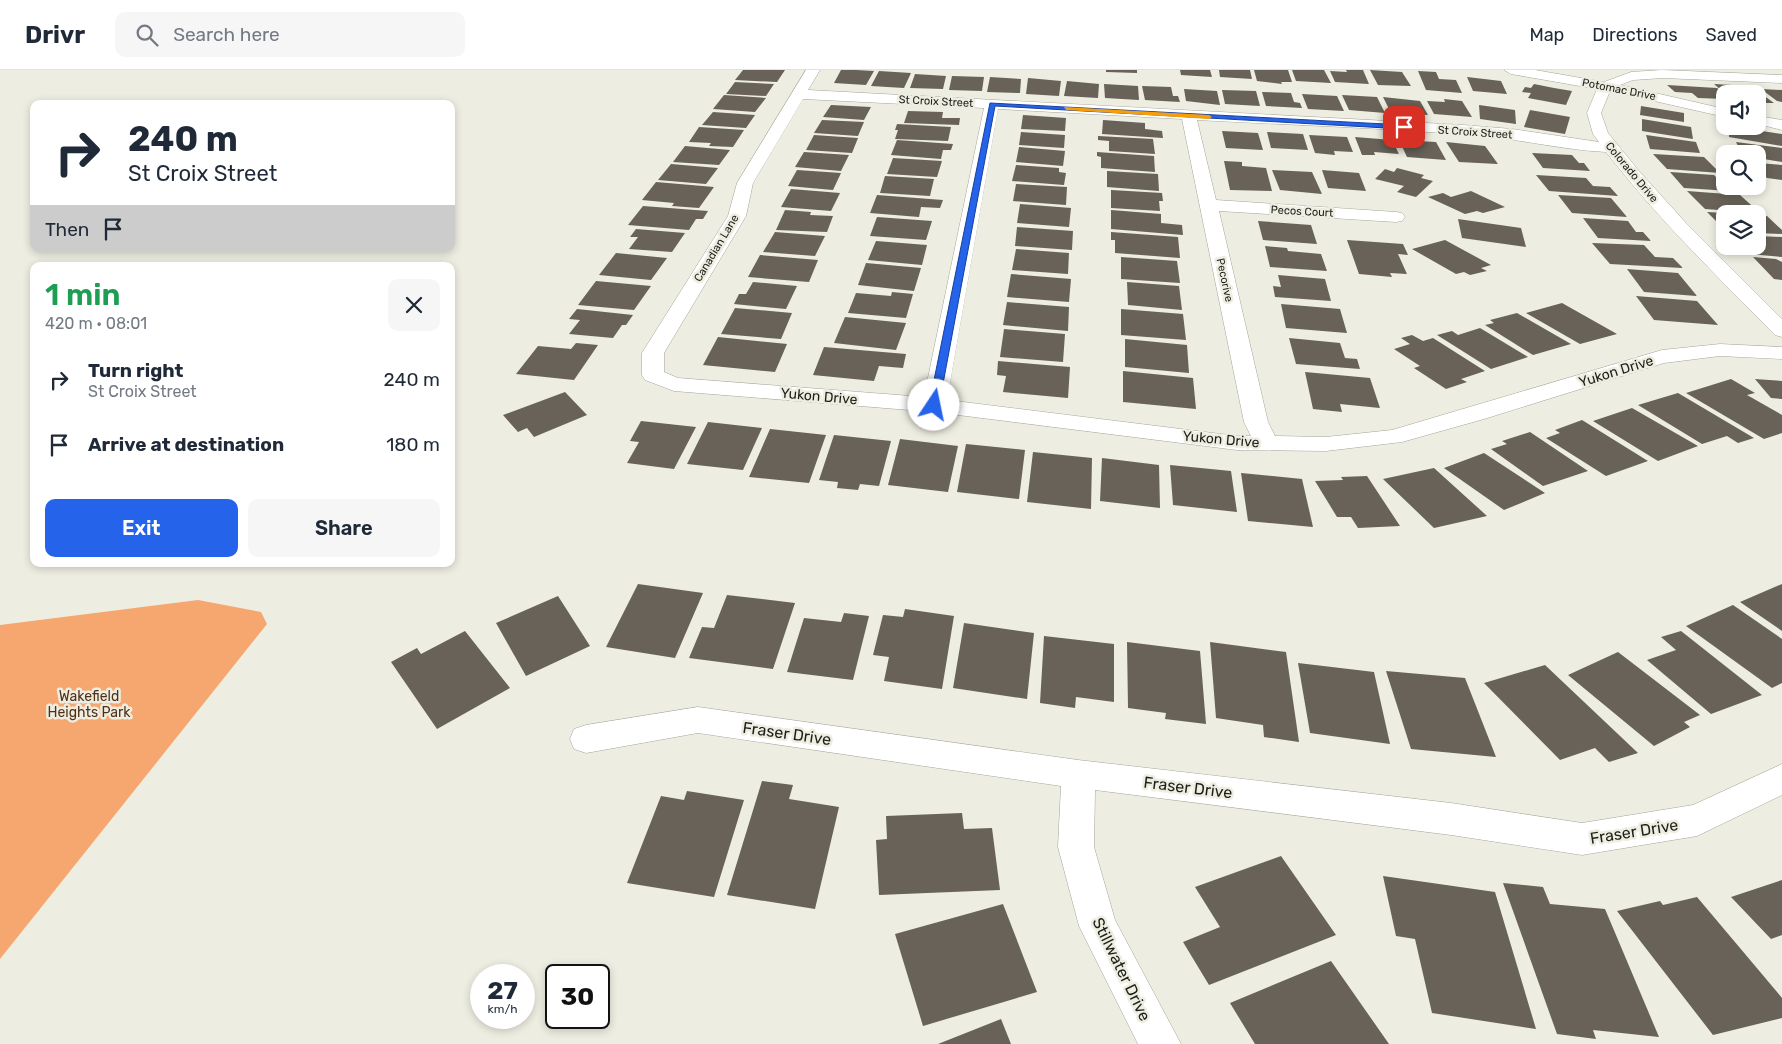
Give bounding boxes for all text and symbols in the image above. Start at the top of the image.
search box [115,12,465,57]
text: Drivr [25,21,85,49]
icon: search [133,21,161,49]
text: Search here [173,23,280,46]
text: Map [1529,24,1564,46]
text: Directions [1592,24,1678,46]
text: Saved [1706,24,1757,46]
street label: Potomac Drive [1581,76,1657,103]
map controls [1716,85,1766,255]
button: sound [1716,85,1766,135]
street label: St Croix Street [898,93,974,110]
pin [1383,106,1425,148]
icon: arrive [1390,113,1418,141]
text: 240 m [128,118,238,160]
icon: right [45,120,110,185]
street label: St Croix Street [1437,123,1513,142]
street label: Colorado Drive [1603,139,1661,205]
button: search [1716,145,1766,195]
text: St Croix Street [128,160,277,187]
street label: Pecos Court [1270,203,1334,220]
button: layers [1716,205,1766,255]
street label: Canadian Lane [691,212,742,284]
icon: arrive [99,215,127,243]
text: Then [45,218,89,241]
street label: Pecorive [1214,257,1235,303]
text: 1 min [45,277,120,313]
button: close [388,279,440,331]
text: 420 m · 08:01 [45,314,147,333]
street label: Yukon Drive [1577,352,1656,391]
text: Turn right [88,359,183,382]
icon: right [45,366,73,394]
text: 240 m [384,368,440,391]
position arrow [907,378,959,430]
text: St Croix Street [88,382,197,401]
street label: Yukon Drive [780,385,858,408]
street label: Yukon Drive [1182,428,1260,451]
icon: arrive [45,431,73,459]
text: Arrive at destination [88,433,284,456]
text: 180 m [386,433,440,456]
button: Exit [45,499,238,557]
button: Share [248,499,440,557]
park label: Wakefield Heights Park [47,688,131,721]
street label: Fraser Drive [741,718,832,749]
street label: Fraser Drive [1143,773,1233,802]
street label: Fraser Drive [1589,815,1680,848]
street label: Stillwater Drive [1088,914,1155,1024]
speed limit sign: 30 [545,964,610,1029]
text: 27 [487,976,518,1005]
text: km/h [488,1002,517,1016]

